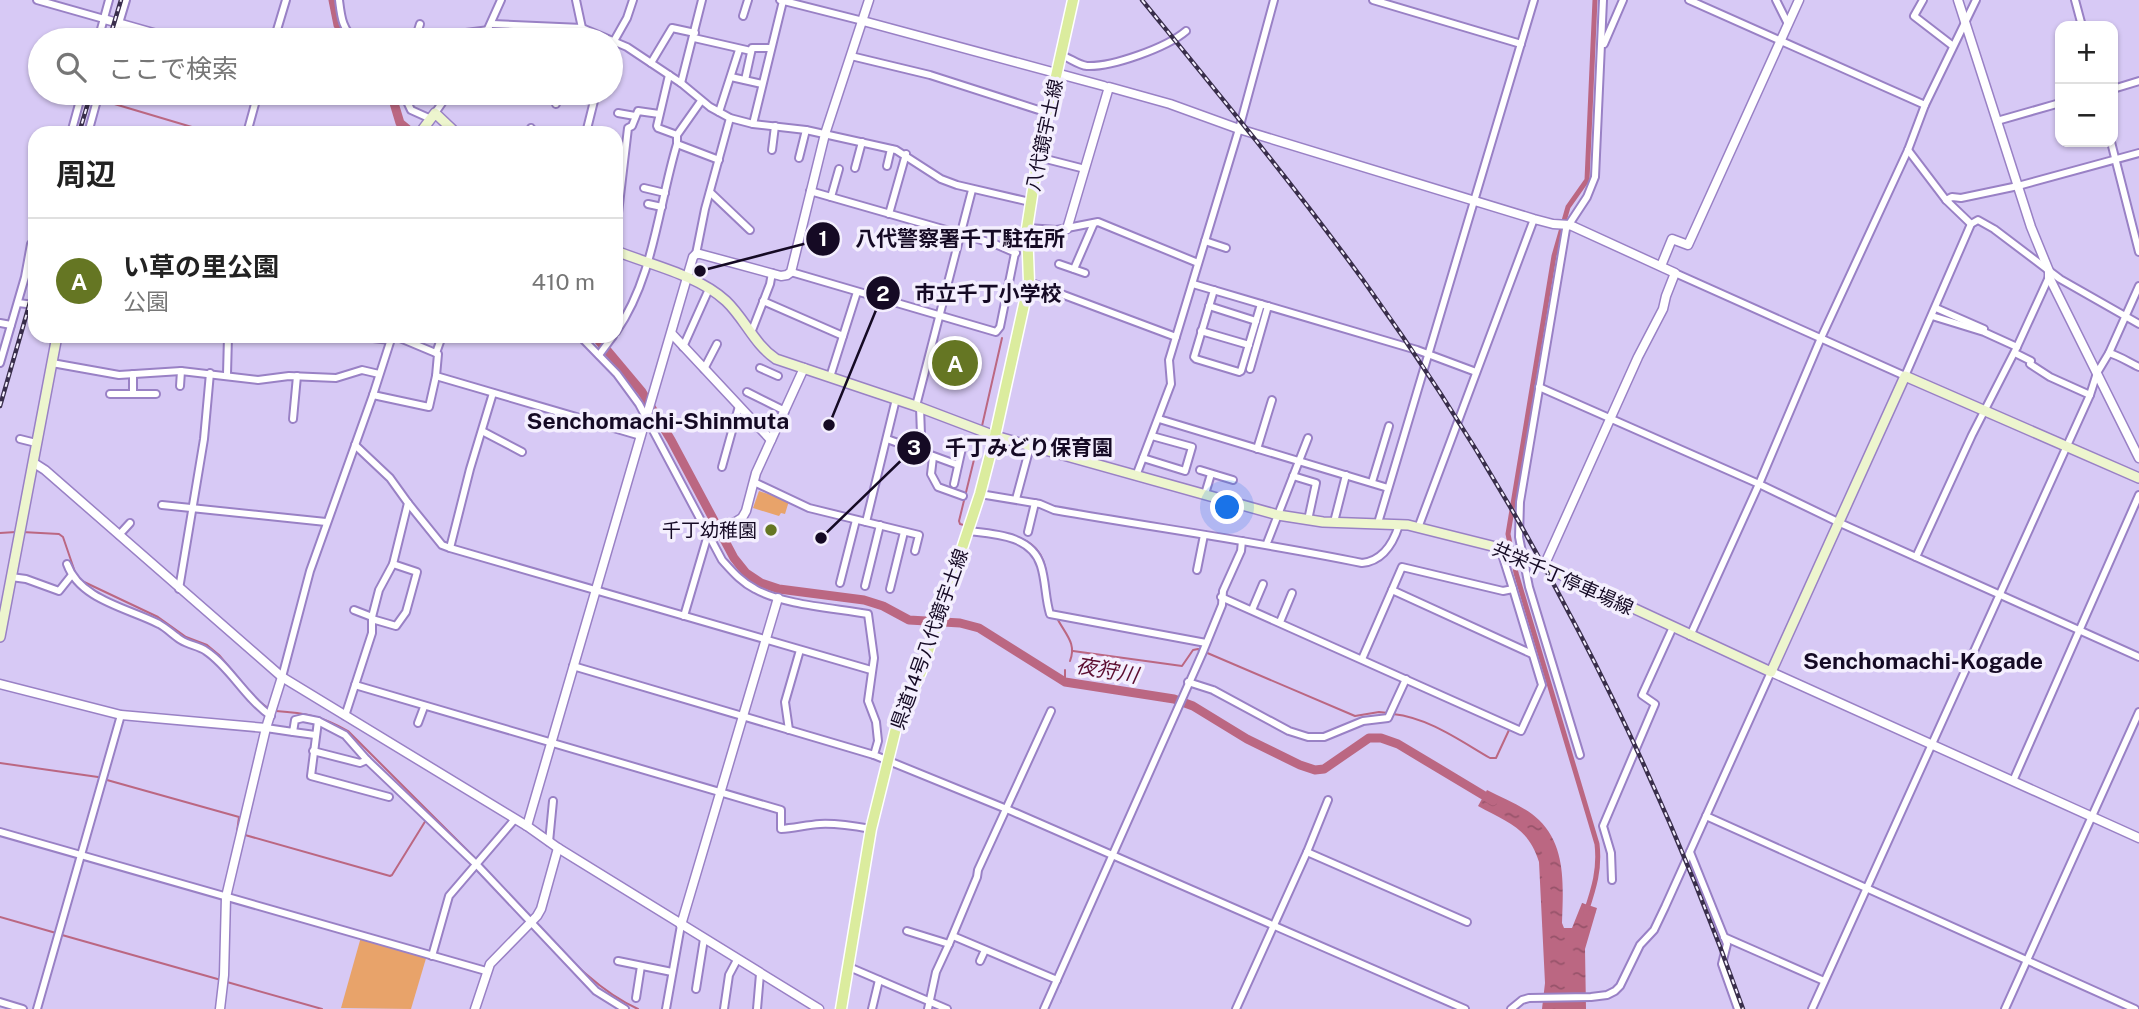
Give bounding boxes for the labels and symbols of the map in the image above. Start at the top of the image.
street label: 八代鏡宇土線 [1021,77,1067,193]
callout: 八代警察署千丁駐在所 [806,218,1079,260]
text: 1 [819,226,828,251]
text: 八代警察署千丁駐在所 [855,226,1065,251]
callout: 市立千丁小学校 [865,272,1075,314]
text: 2 [876,281,890,306]
text: 市立千丁小学校 [915,281,1062,306]
pin: A [932,337,978,389]
district label: Senchomachi-Shinmuta [527,407,789,434]
callout: 千丁みどり保育園 [896,427,1127,469]
text: 3 [907,435,921,460]
text: 千丁みどり保育園 [945,435,1113,460]
your location [1210,490,1244,524]
place label: 千丁幼稚園 [662,519,757,541]
marker: 千丁幼稚園 [763,522,779,538]
street label: 共栄千丁停車場線 [1489,537,1637,619]
street label: 県道14号八代鏡宇土線 [886,546,972,732]
district label: Senchomachi-Kogade [1803,647,2043,674]
water label: 夜狩川 [1074,652,1142,688]

